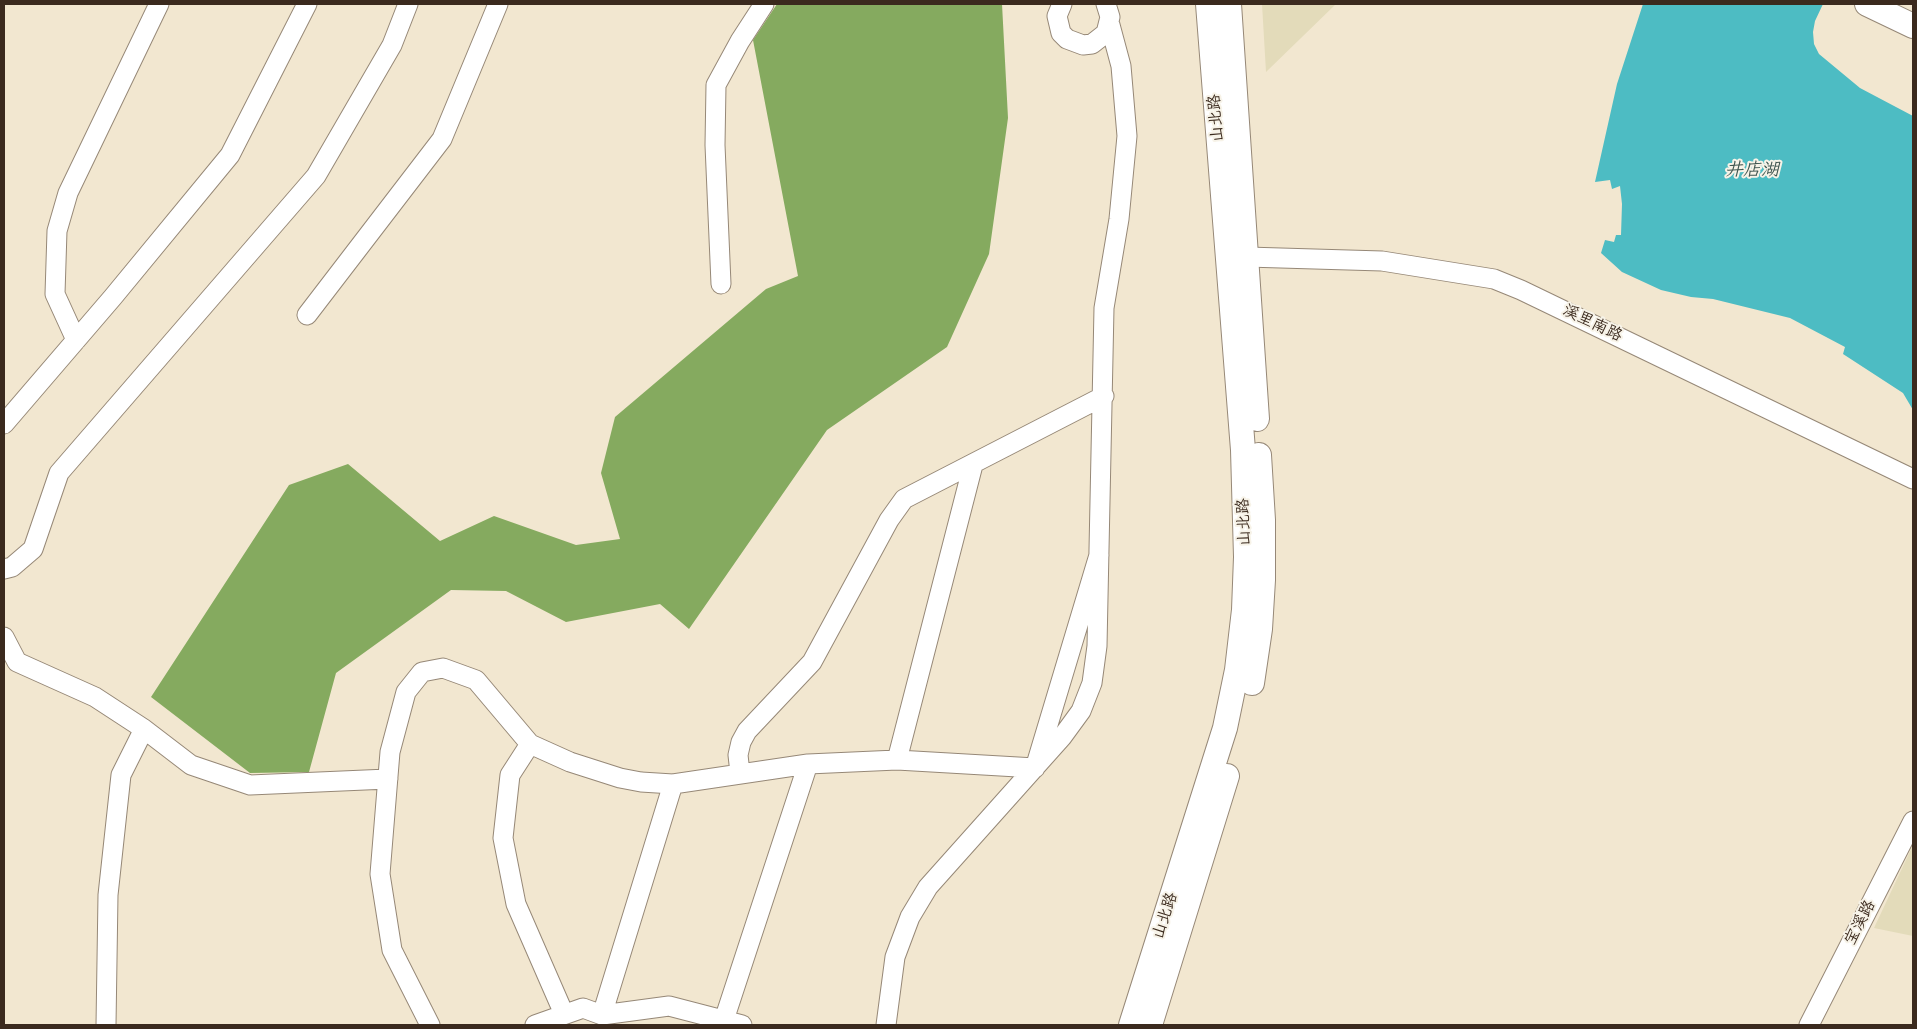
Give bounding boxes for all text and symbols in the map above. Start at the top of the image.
street label: 山北路 [1205,93,1229,143]
water label: 井店湖 [1725,160,1779,182]
street label: 溪里南路 [1559,301,1625,347]
street label: 山北路 [1235,498,1255,546]
street label: 山北路 [1149,890,1183,942]
street label: 宝溪路 [1842,897,1880,949]

